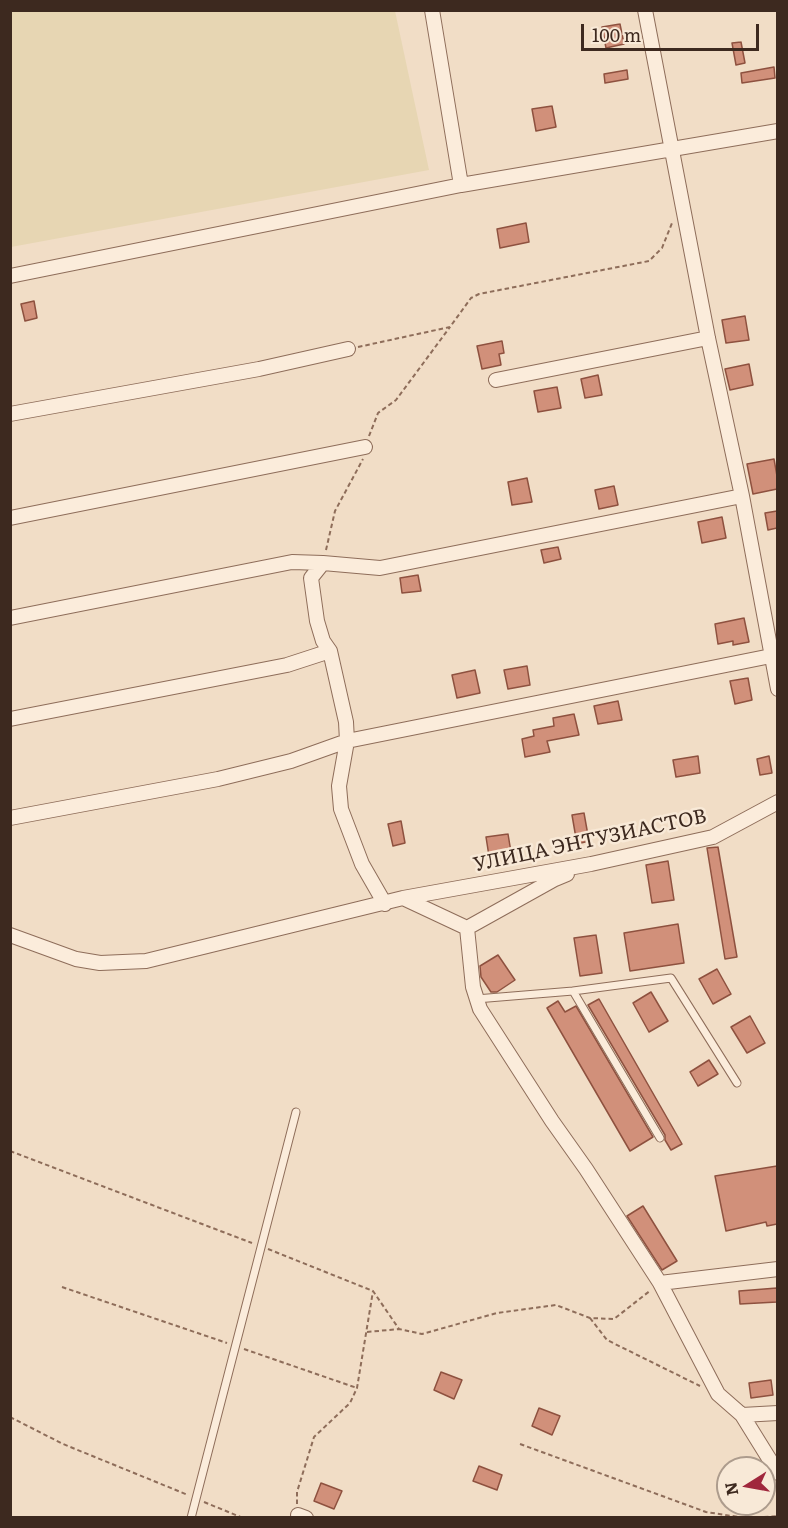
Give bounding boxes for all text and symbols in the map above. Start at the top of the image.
scale bar [584,12,762,50]
text: 100 m [592,21,641,48]
street label: УЛИЦА ЭНТУЗИАСТОВ [471,805,709,877]
north arrow [716,1456,776,1516]
text: N [717,1480,743,1498]

